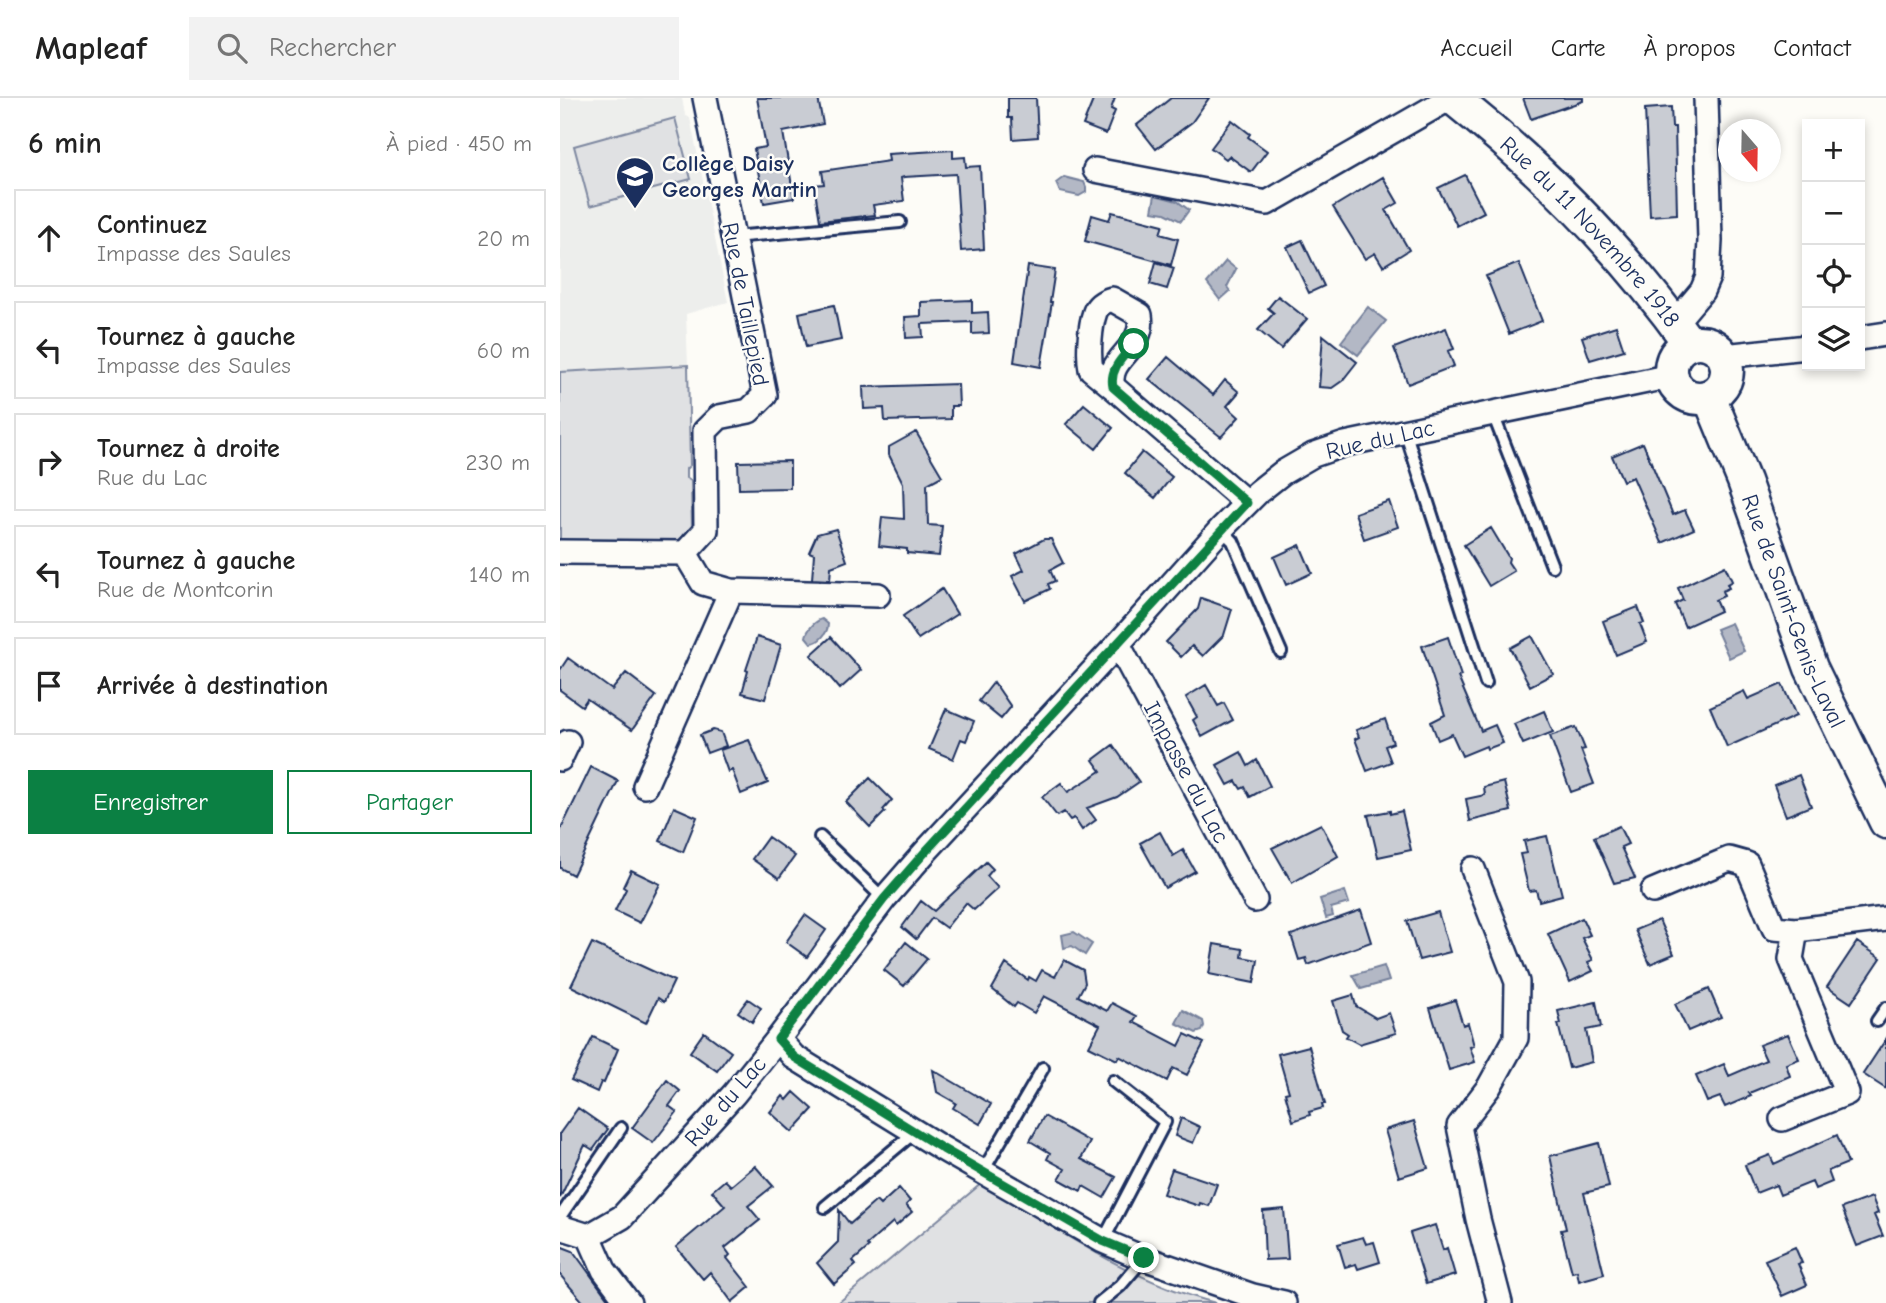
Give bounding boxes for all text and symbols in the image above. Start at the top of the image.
search box [189,17,679,80]
text: Mapleaf [35,29,147,67]
icon: search [213,29,251,67]
text: Rechercher [269,33,396,63]
text: Accueil [1441,34,1513,62]
text: Carte [1551,34,1606,62]
text: À propos [1644,34,1735,62]
text: Contact [1773,34,1851,62]
north arrow [1718,119,1781,182]
map controls [1802,119,1865,371]
button: + [1802,119,1865,182]
text: 6 min [28,126,102,161]
text: À pied · 450 m [386,130,532,157]
street label: Rue du 11 Novembre 1918 [1494,131,1685,333]
place label: Collège Daisy Georges Martin [662,150,817,203]
school or university icon: Collège Daisy Georges Martin [614,155,656,210]
button: − [1802,182,1865,245]
text: Continuez [97,210,207,240]
icon: ahead [30,219,68,257]
street label: Rue de Taillepied [716,220,775,388]
text: 20 m [477,225,530,252]
text: Impasse des Saules [97,240,291,267]
button: locate [1802,245,1865,308]
button: layers [1802,308,1865,371]
text: Tournez à gauche [97,322,295,352]
route start [1118,328,1149,359]
icon: left [30,331,68,369]
text: 60 m [477,337,530,364]
text: Impasse des Saules [97,352,291,379]
street label: Rue du Lac [1323,414,1437,465]
text: Tournez à droite [97,434,280,464]
icon: right [30,443,68,481]
text: 230 m [466,449,530,476]
text: Rue du Lac [97,464,207,491]
street label: Rue de Saint-Genis-Laval [1736,491,1851,732]
text: Tournez à gauche [97,546,295,576]
icon: left [30,555,68,593]
text: 140 m [469,561,530,588]
text: Rue de Montcorin [97,576,273,603]
icon: arrive [30,667,68,705]
text: Arrivée à destination [97,671,328,701]
street label: Impasse du Lac [1138,697,1235,847]
button: Enregistrer [28,770,273,834]
button: Partager [287,770,532,834]
street label: Rue du Lac [679,1051,772,1152]
route end [1128,1242,1159,1273]

